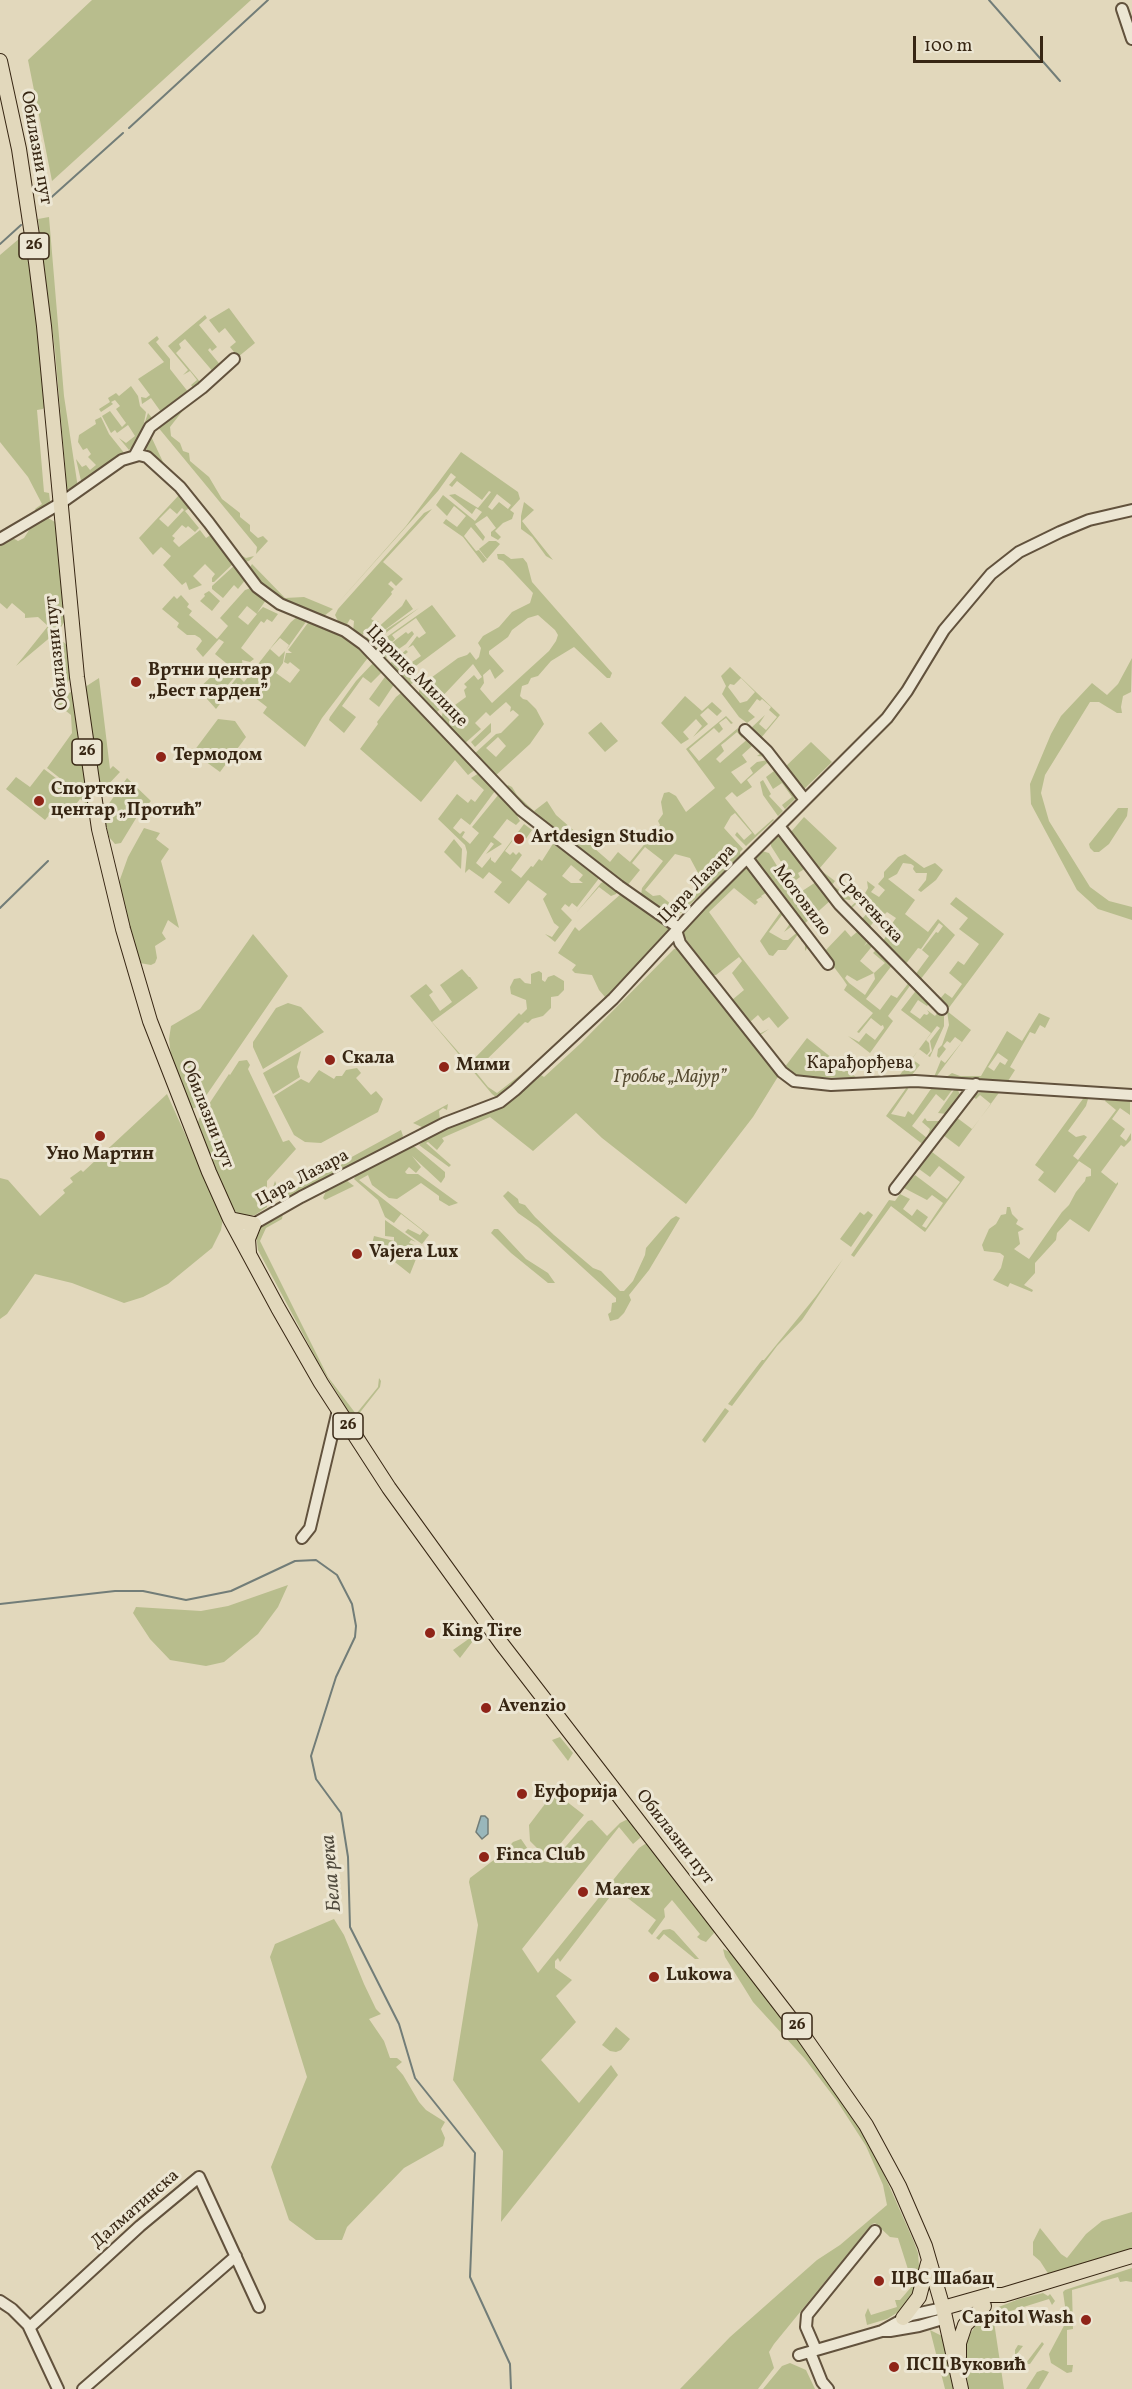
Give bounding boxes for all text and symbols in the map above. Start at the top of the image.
scale bar [916,24,1046,62]
text: 100 m [924,34,973,59]
street label: Обилазни пут [14,90,56,206]
road number: 26 [19,233,49,259]
street label: Обилазни пут [41,595,75,711]
street label: Царице Милице [360,621,472,733]
place label: Вртни центар „Бест гарден” [148,661,272,704]
marker: Вртни центар „Бест гарден” [129,675,143,689]
road number: 26 [72,739,102,765]
place label: Термодом [173,746,262,768]
marker: Термодом [154,750,168,764]
place label: Спортски центар „Протић” [51,780,202,822]
marker: Спортски центар „Протић” [32,794,46,808]
place label: Artdesign Studio [531,828,674,850]
marker: Artdesign Studio [512,832,526,846]
street label: Цара Лазара [655,841,741,929]
street label: Мотовило [767,861,835,941]
street label: Сретењска [831,869,907,949]
place label: Скала [342,1049,395,1071]
marker: Скала [323,1053,337,1067]
street label: Карађорђева [807,1054,913,1076]
place label: Мими [456,1056,510,1078]
street label: Обилазни пут [174,1058,238,1172]
marker: Мими [437,1060,451,1074]
park label: Гробље „Мајур” [614,1068,726,1090]
marker: Уно Мартин [93,1129,107,1143]
place label: Уно Мартин [46,1145,154,1167]
street label: Цара Лазара [253,1145,353,1213]
place label: Vajera Lux [369,1243,458,1265]
marker: Vajera Lux [350,1247,364,1261]
road number: 26 [333,1413,363,1439]
place label: King Tire [442,1622,522,1644]
marker: King Tire [423,1626,437,1640]
place label: Avenzio [498,1697,566,1719]
marker: Avenzio [479,1701,493,1715]
place label: Еуфорија [534,1783,618,1805]
street label: Обилазни пут [630,1786,718,1890]
marker: Еуфорија [515,1787,529,1801]
water label: Бела река [318,1834,348,1912]
place label: Finca Club [496,1846,585,1868]
marker: Finca Club [477,1850,491,1864]
place label: Marex [595,1881,650,1903]
marker: Marex [576,1885,590,1899]
place label: Lukowa [666,1966,732,1988]
marker: Lukowa [647,1970,661,1984]
road number: 26 [782,2013,812,2039]
street label: Далматинска [87,2166,185,2254]
place label: ЦВС Шабац [891,2270,994,2292]
marker: ЦВС Шабац [872,2274,886,2288]
place label: Capitol Wash [962,2309,1074,2331]
marker: Capitol Wash [1079,2313,1093,2327]
place label: ПСЦ Вуковић [906,2356,1026,2378]
marker: ПСЦ Вуковић [887,2360,901,2374]

